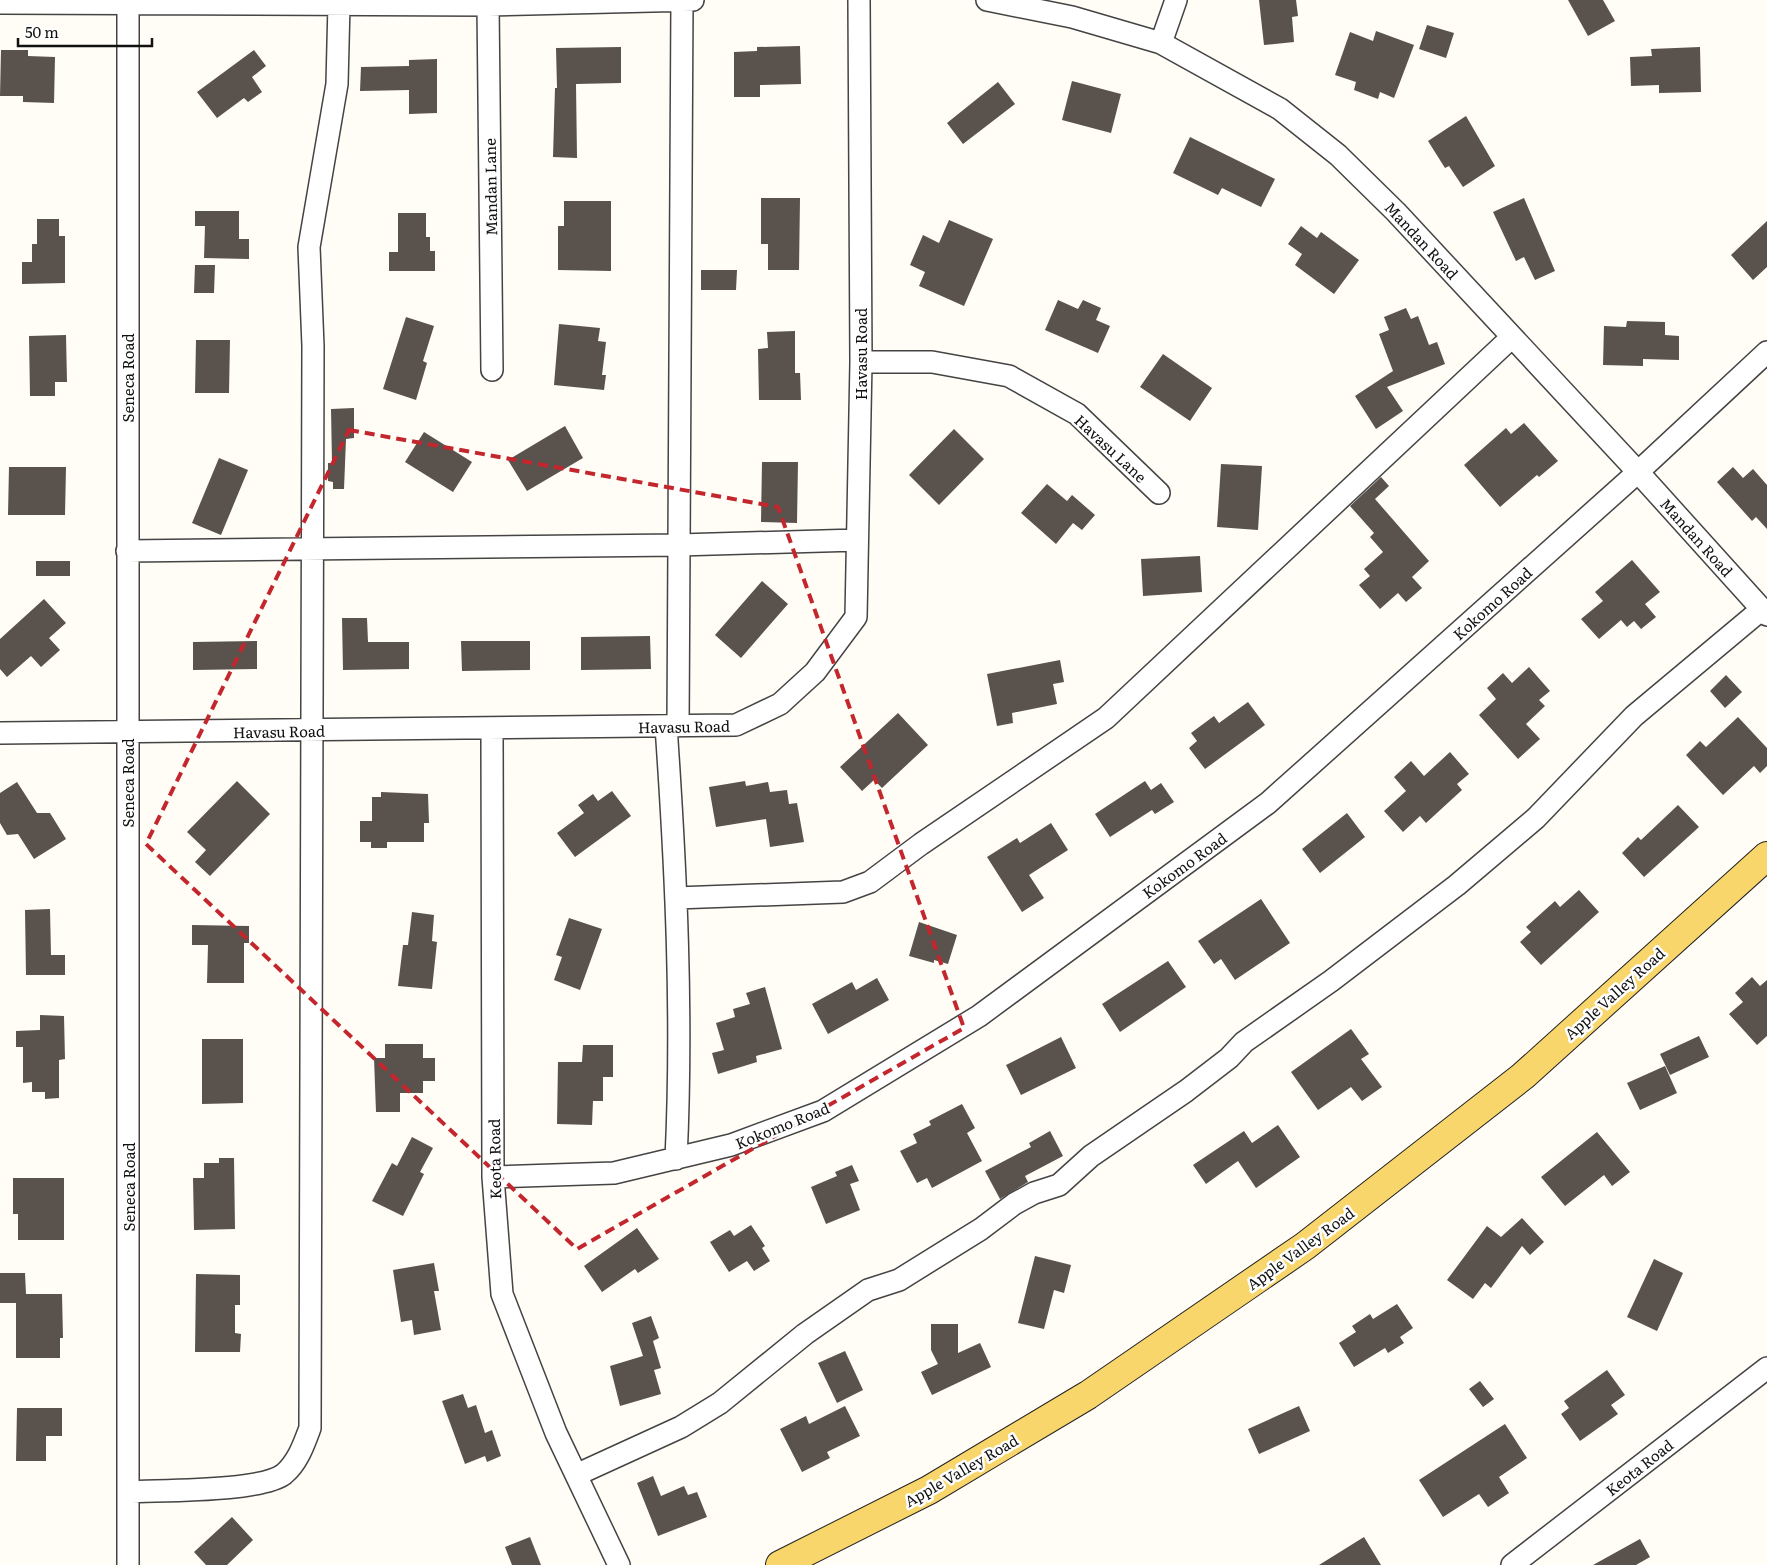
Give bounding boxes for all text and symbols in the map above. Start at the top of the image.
scale bar [18,15,151,47]
text: 50 m [25,20,59,43]
street label: Mandan Lane [478,138,502,236]
street label: Mandan Road [1380,196,1464,284]
street label: Havasu Road [849,308,872,400]
street label: Seneca Road [116,333,139,423]
street label: Havasu Lane [1070,409,1152,488]
street label: Mandan Road [1655,493,1739,581]
street label: Kokomo Road [1447,561,1537,645]
street label: Havasu Road [638,714,730,738]
street label: Havasu Road [233,719,325,743]
street label: Seneca Road [116,738,139,828]
street label: Kokomo Road [1137,826,1231,904]
street label: Apple Valley Road [1559,942,1669,1044]
street label: Kokomo Road [731,1096,833,1154]
street label: Keota Road [482,1118,506,1200]
street label: Seneca Road [117,1142,140,1232]
street label: Apple Valley Road [1241,1201,1359,1295]
street label: Apple Valley Road [900,1428,1022,1512]
street label: Keota Road [1600,1433,1678,1501]

